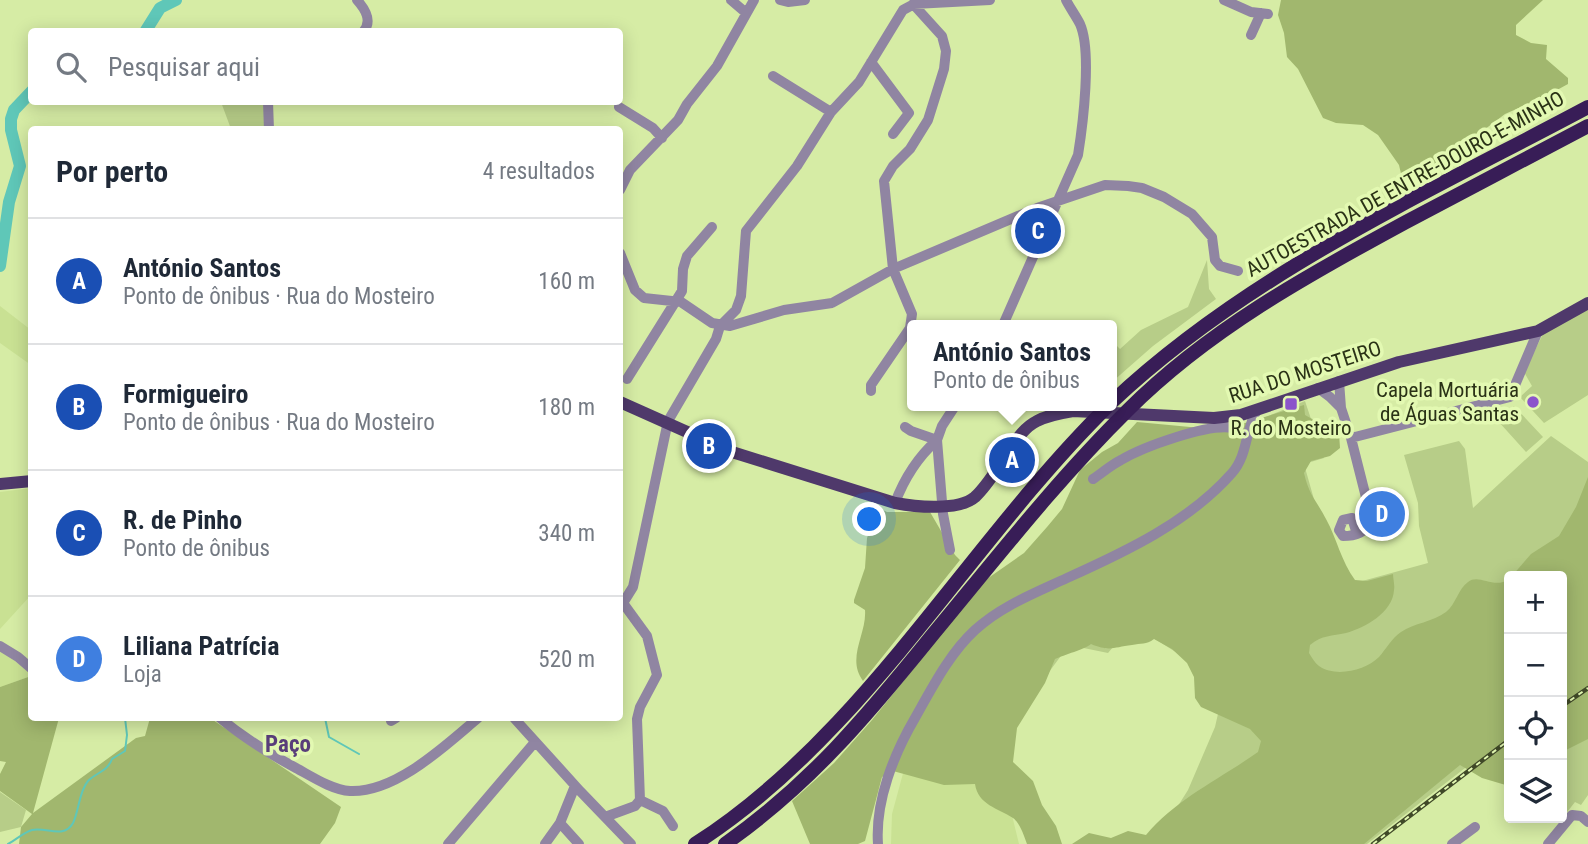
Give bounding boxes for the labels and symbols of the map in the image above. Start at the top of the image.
street label: AUTOESTRADA DE ENTRE-DOURO-E-MINHO [1242,86,1568,282]
pin: C [1015,205,1061,257]
street label: RUA DO MOSTEIRO [1226,336,1384,408]
place label: Capela Mortuária de Águas Santas [1376,378,1519,426]
marker: Capela Mortuária de Águas Santas [1525,394,1541,410]
marker: R. do Mosteiro [1283,396,1299,412]
place label: R. do Mosteiro [1231,416,1351,440]
pin: B [686,420,732,472]
pin: A [989,434,1035,486]
pin: D [1359,488,1405,540]
your location [852,502,886,536]
district label: Paço [265,731,311,758]

